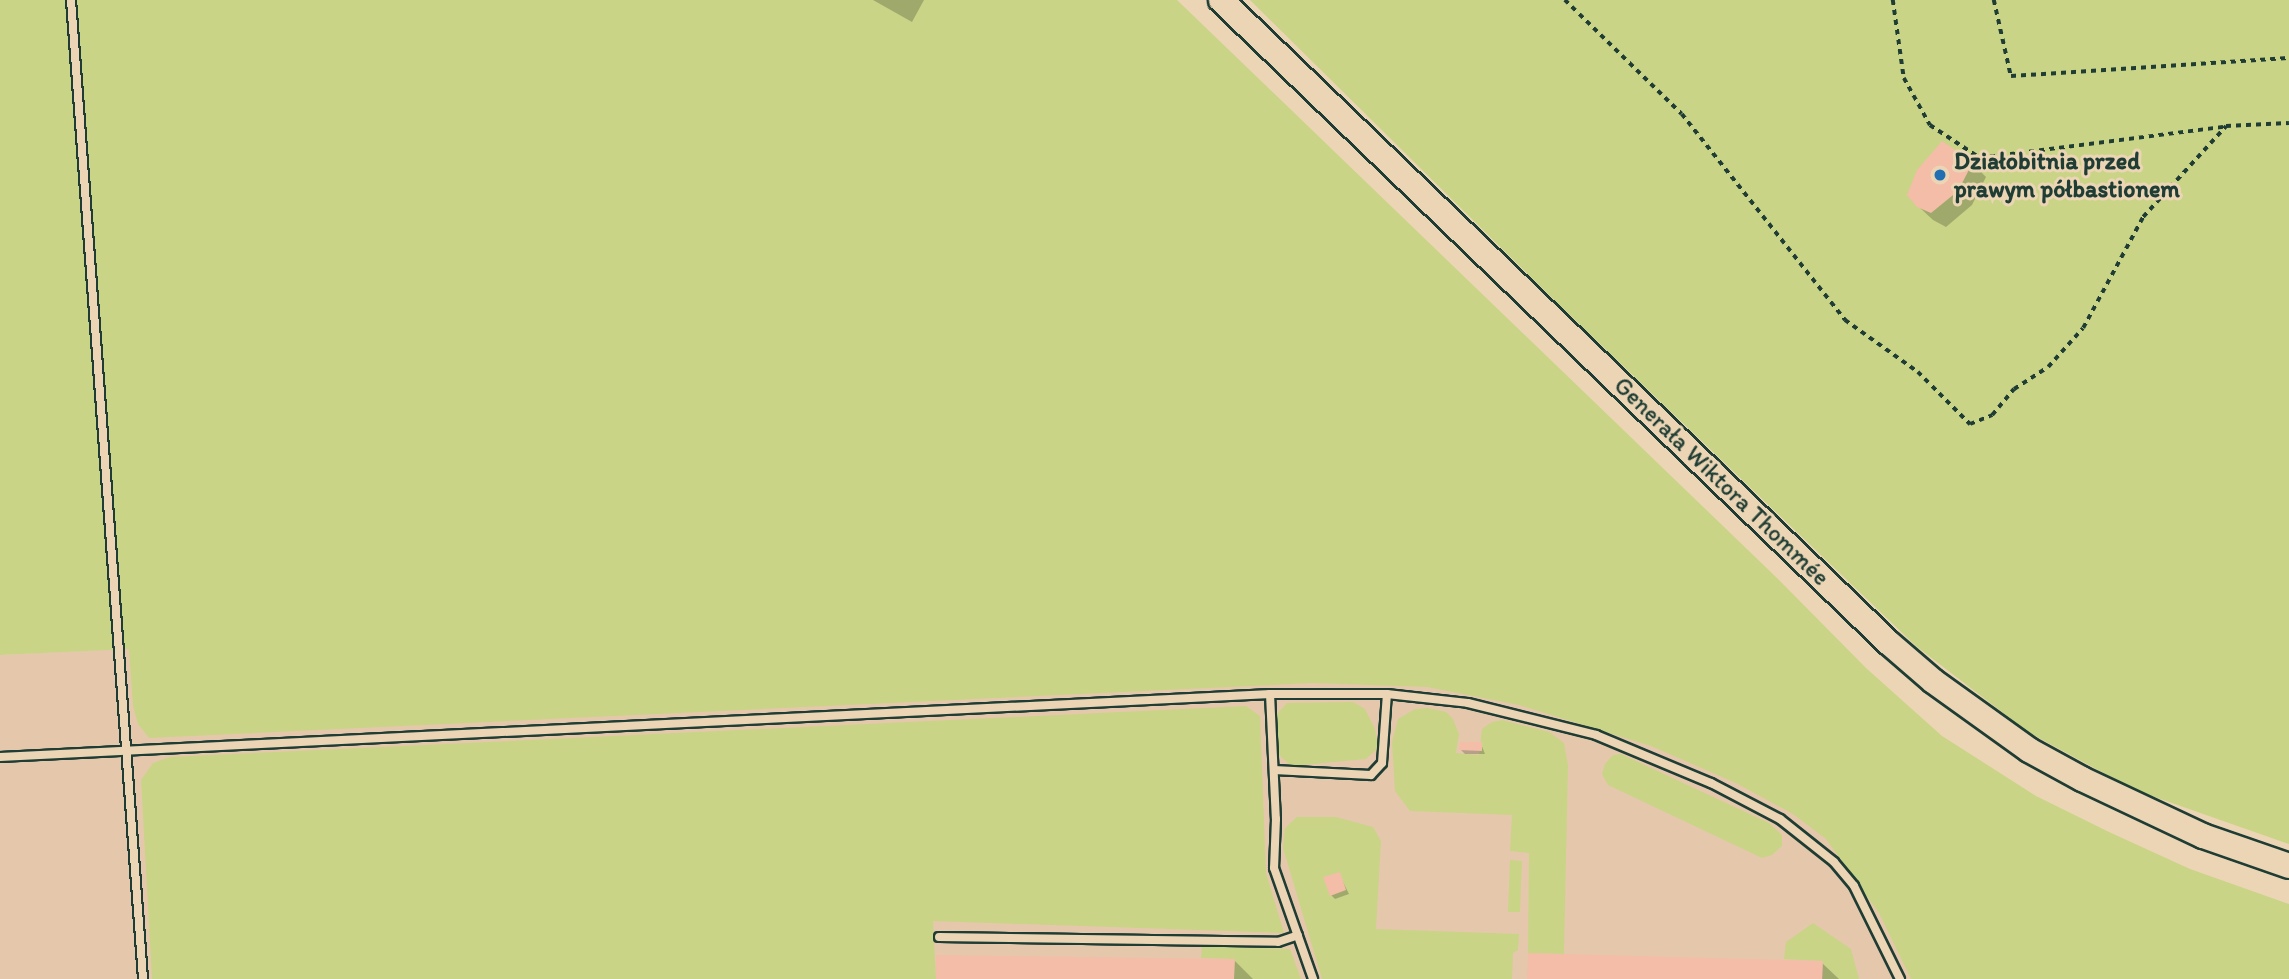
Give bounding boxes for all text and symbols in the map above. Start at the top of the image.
place label: Działobitnia przed prawym półbastionem [1954,147,2180,203]
marker: Działobitnia przed prawym półbastionem [1932,167,1948,183]
street label: Generała Wiktora Thommée [1608,371,1836,591]

